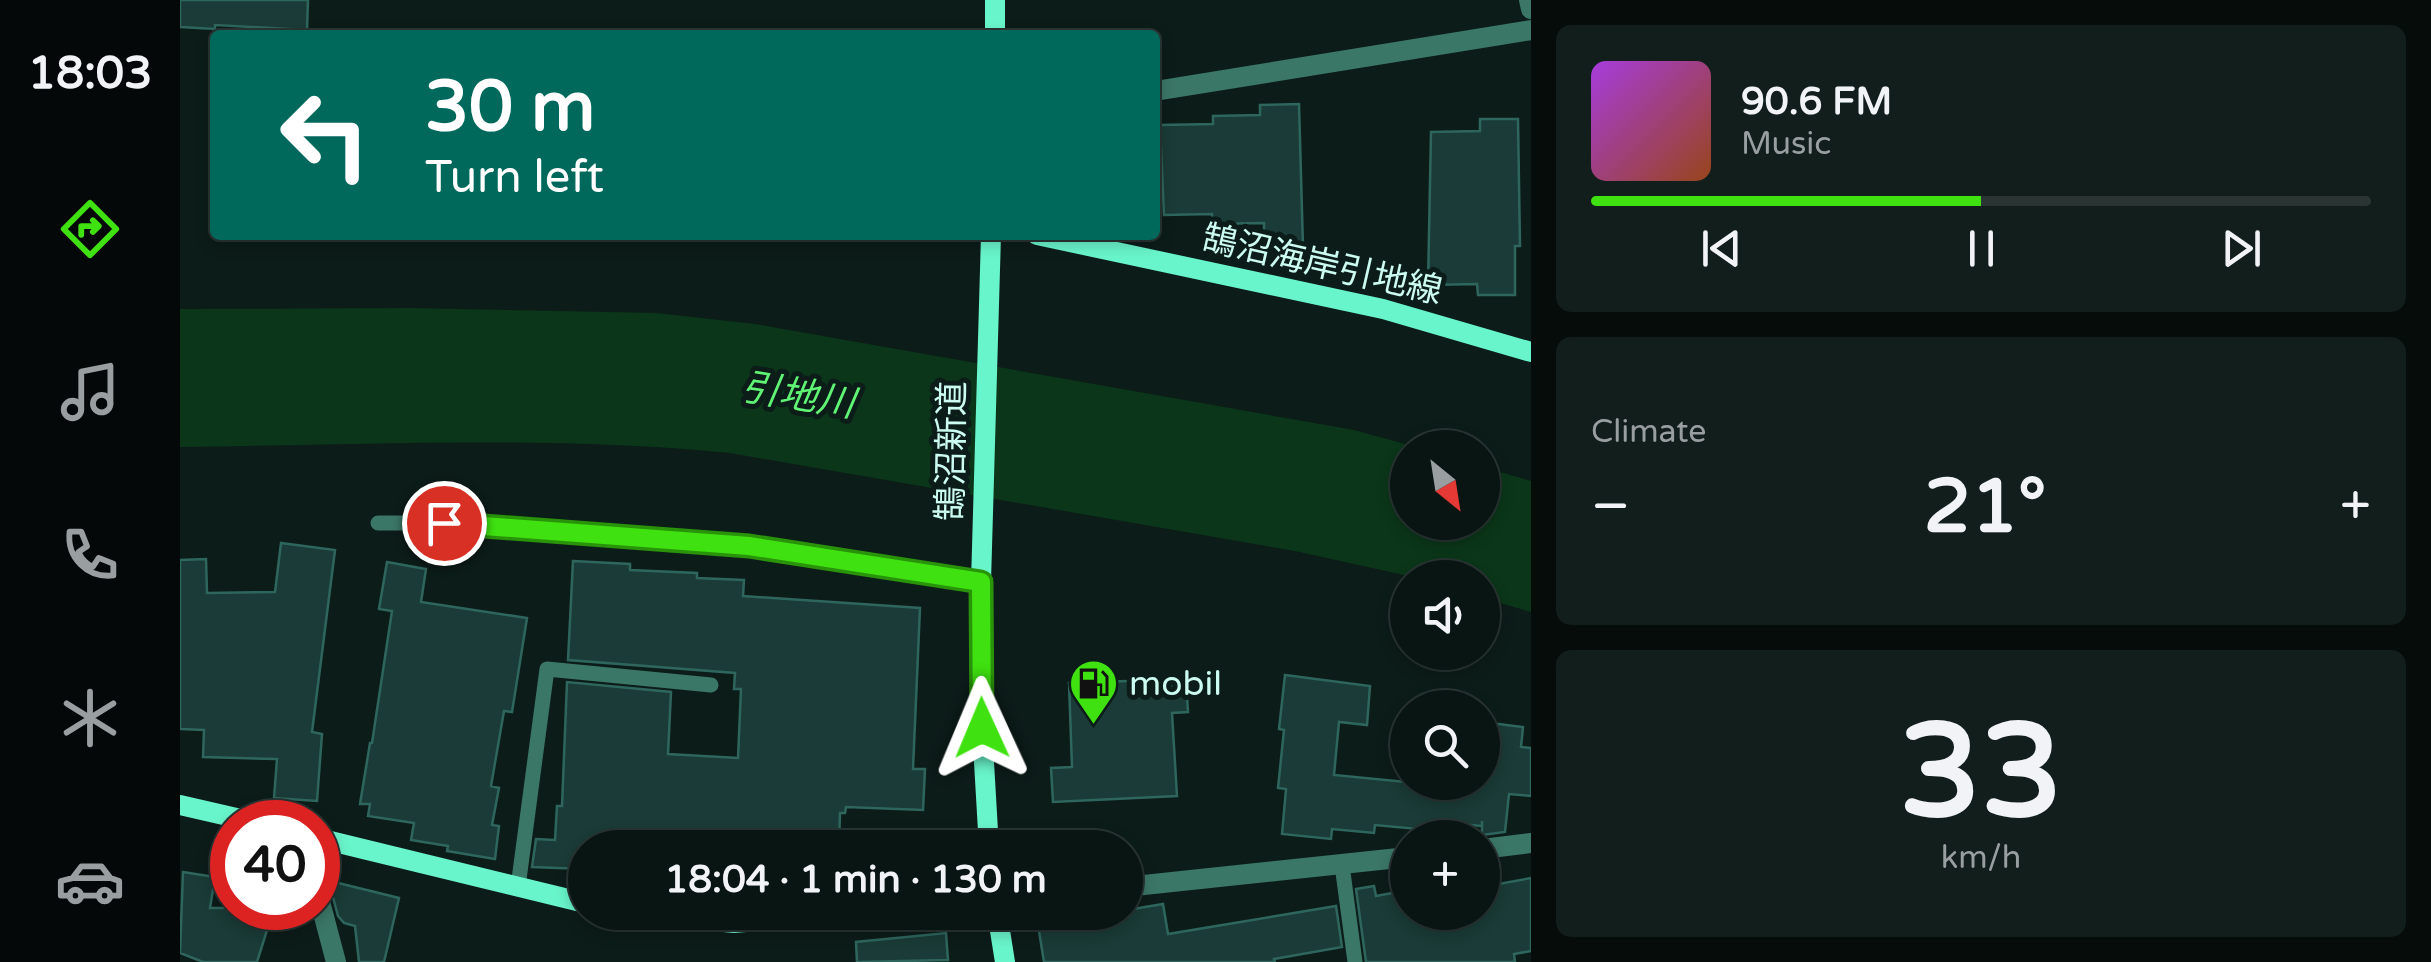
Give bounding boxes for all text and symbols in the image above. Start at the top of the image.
text: 18:03 [28,47,152,101]
text: 30 m [425,66,595,150]
icon: left [260,70,390,200]
text: 90.6 FM [1741,79,1892,125]
text: Music [1741,125,1831,163]
text: Turn left [425,151,604,205]
icon: directions [55,194,125,264]
street label: 鵠沼海岸引地線 [1198,217,1446,313]
icon: previous [1694,221,1749,276]
icon: pause [1954,221,2009,276]
icon: next [2214,221,2269,276]
icon: music [55,357,125,427]
water label: 引地川 [738,364,862,428]
street label: 鵠沼新道 [930,381,974,521]
text: Climate [1591,413,1706,451]
north arrow [1390,430,1500,540]
map controls [1390,430,1500,930]
text: 21° [1924,462,2046,552]
text: − [1591,474,1630,540]
text: + [2340,474,2371,540]
pin [402,481,487,566]
icon: arrive [417,496,472,551]
icon: phone [55,520,125,590]
button: sound [1390,560,1500,670]
fuel station icon: mobil [1068,658,1120,726]
place label: mobil [1129,663,1222,705]
position arrow [930,676,1034,780]
icon: climate [55,683,125,753]
button: search [1390,690,1500,800]
text: 33 [1899,696,2063,852]
speed limit sign: 40 [210,800,340,930]
button: + [1390,820,1500,930]
text: km/h [1941,839,2021,877]
icon: car [55,846,125,916]
text: 18:04 · 1 min · 130 m [664,857,1047,903]

